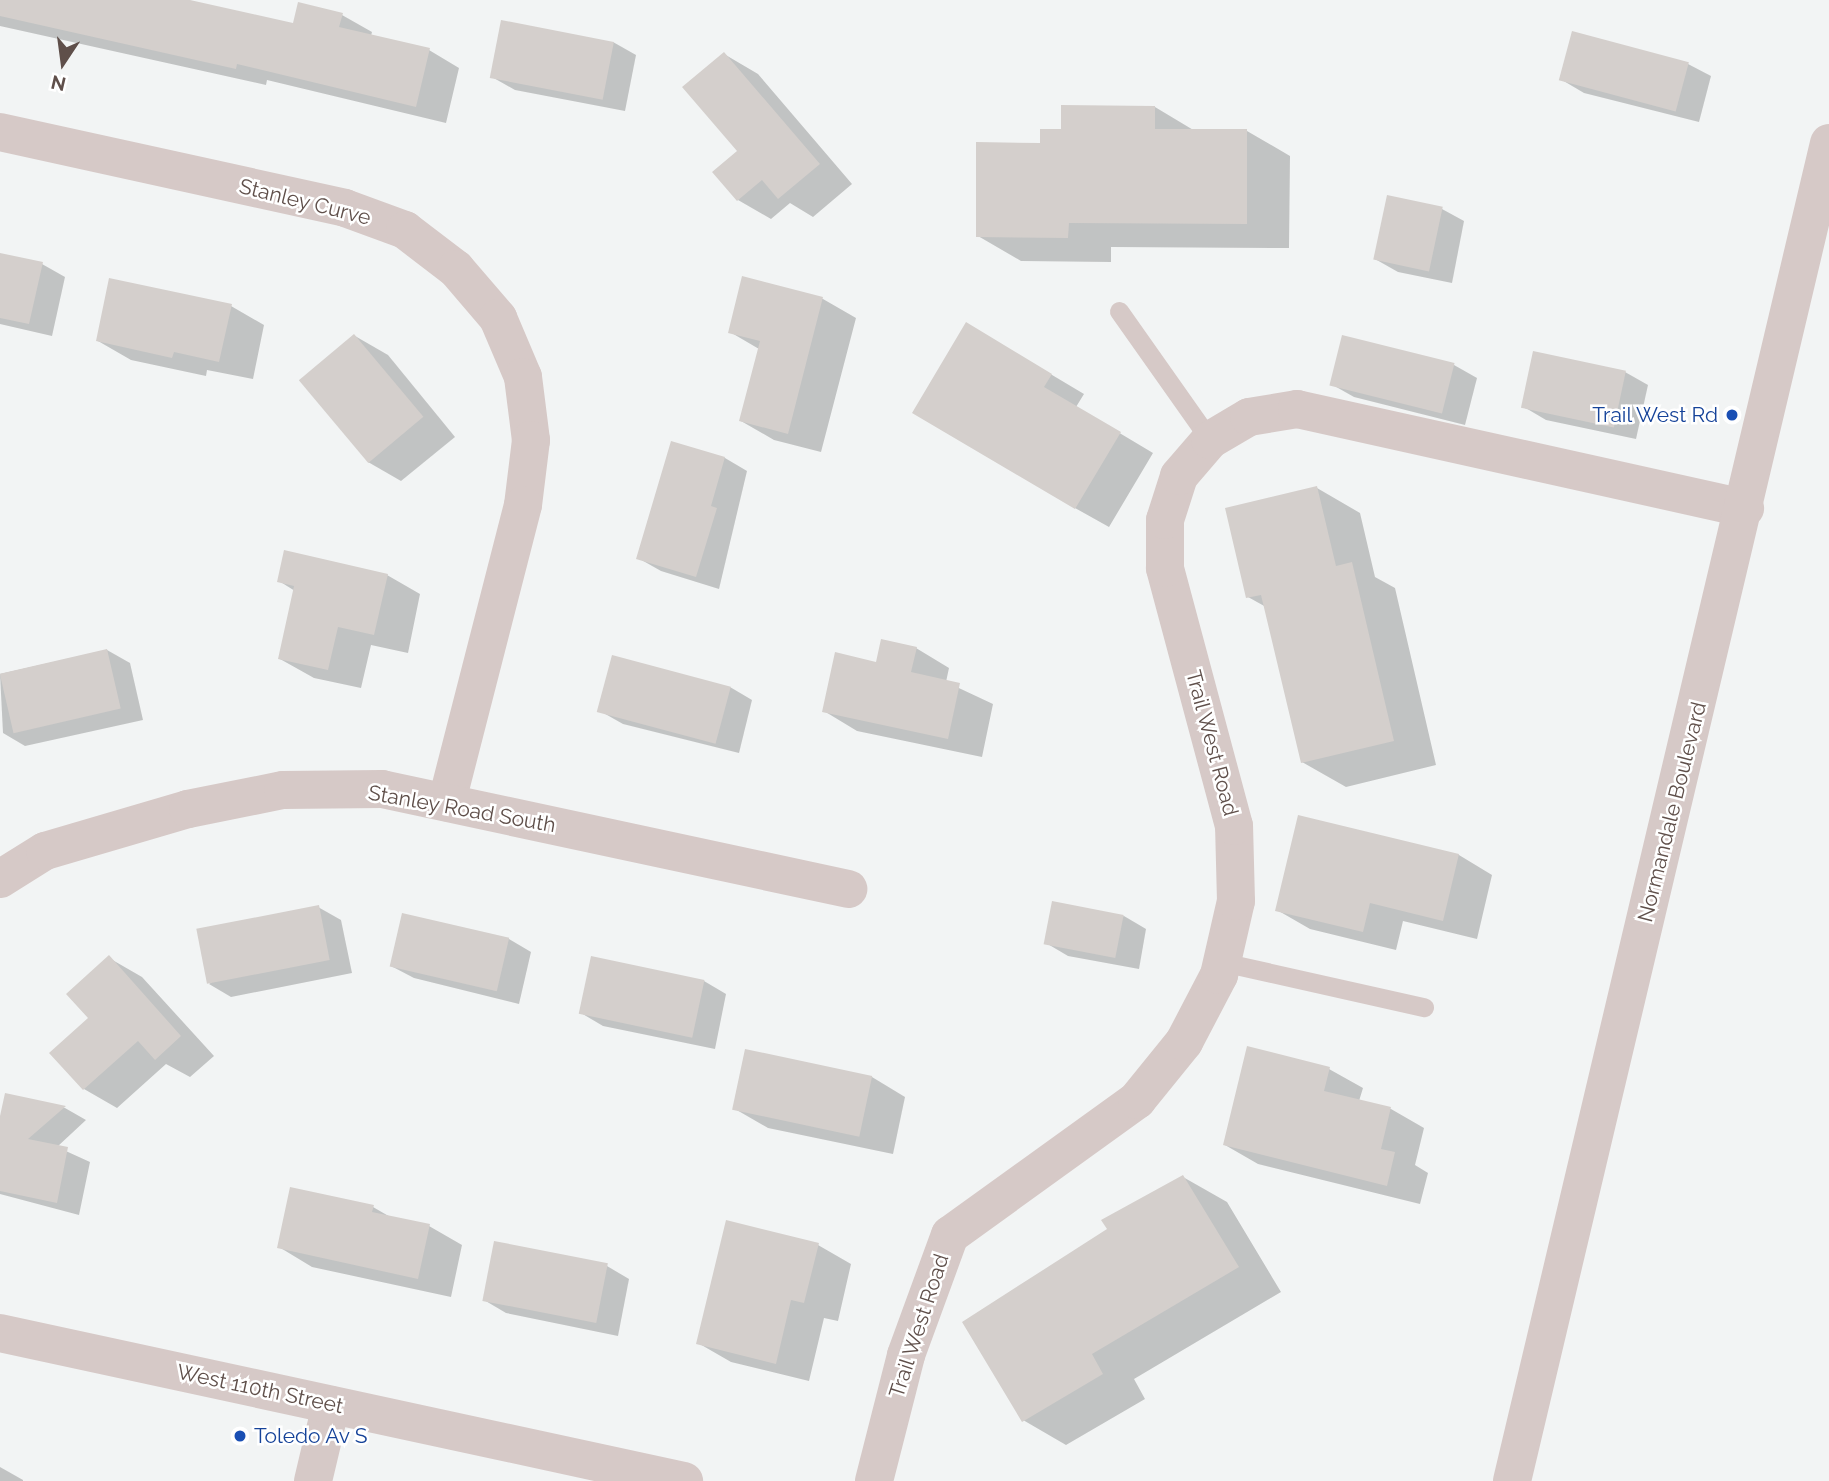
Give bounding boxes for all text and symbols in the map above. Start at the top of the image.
north arrow [28,28,98,98]
text: N [49,71,68,96]
street label: Stanley Curve [236,173,374,231]
place label: Trail West Rd [1591,402,1718,428]
marker: Trail West Rd [1724,407,1740,423]
street label: Trail West Road [1180,667,1244,819]
street label: Normandale Boulevard [1632,699,1712,925]
street label: Stanley Road South [366,780,558,838]
street label: Trail West Road [884,1250,954,1402]
street label: West 110th Street [175,1359,345,1419]
place label: Toledo Av S [254,1423,369,1449]
marker: Toledo Av S [232,1428,248,1444]

